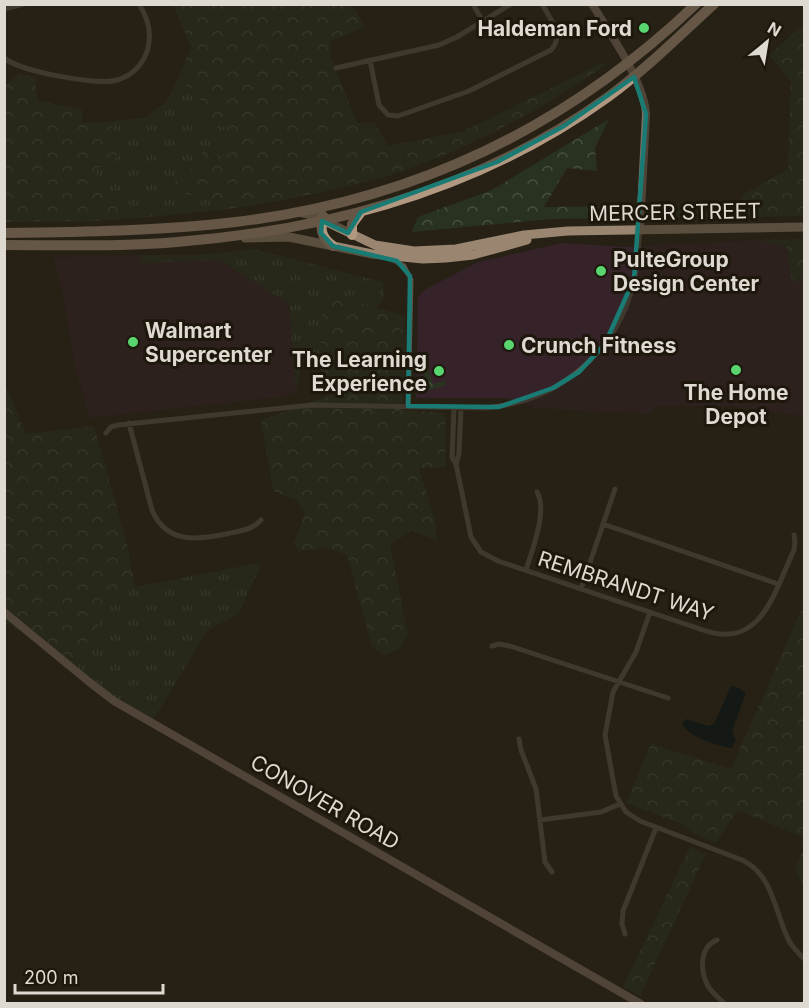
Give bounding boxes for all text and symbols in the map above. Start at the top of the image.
north arrow [737,12,797,72]
place label: Haldeman Ford [477,16,632,41]
text: N [764,17,785,41]
marker: Haldeman Ford [637,21,651,35]
street label: MERCER STREET [589,198,761,226]
place label: PulteGroup Design Center [613,247,760,296]
marker: PulteGroup Design Center [594,264,608,278]
place label: Walmart Supercenter [145,318,273,367]
place label: Crunch Fitness [521,333,676,358]
marker: Walmart Supercenter [126,335,140,349]
marker: Crunch Fitness [502,338,516,352]
place label: The Learning Experience [292,347,427,396]
marker: The Home Depot [729,363,743,377]
marker: The Learning Experience [432,364,446,378]
place label: The Home Depot [684,380,788,429]
street label: REMBRANDT WAY [535,546,717,626]
street label: CONOVER ROAD [246,749,404,855]
scale bar [15,957,164,995]
text: 200 m [24,967,79,988]

